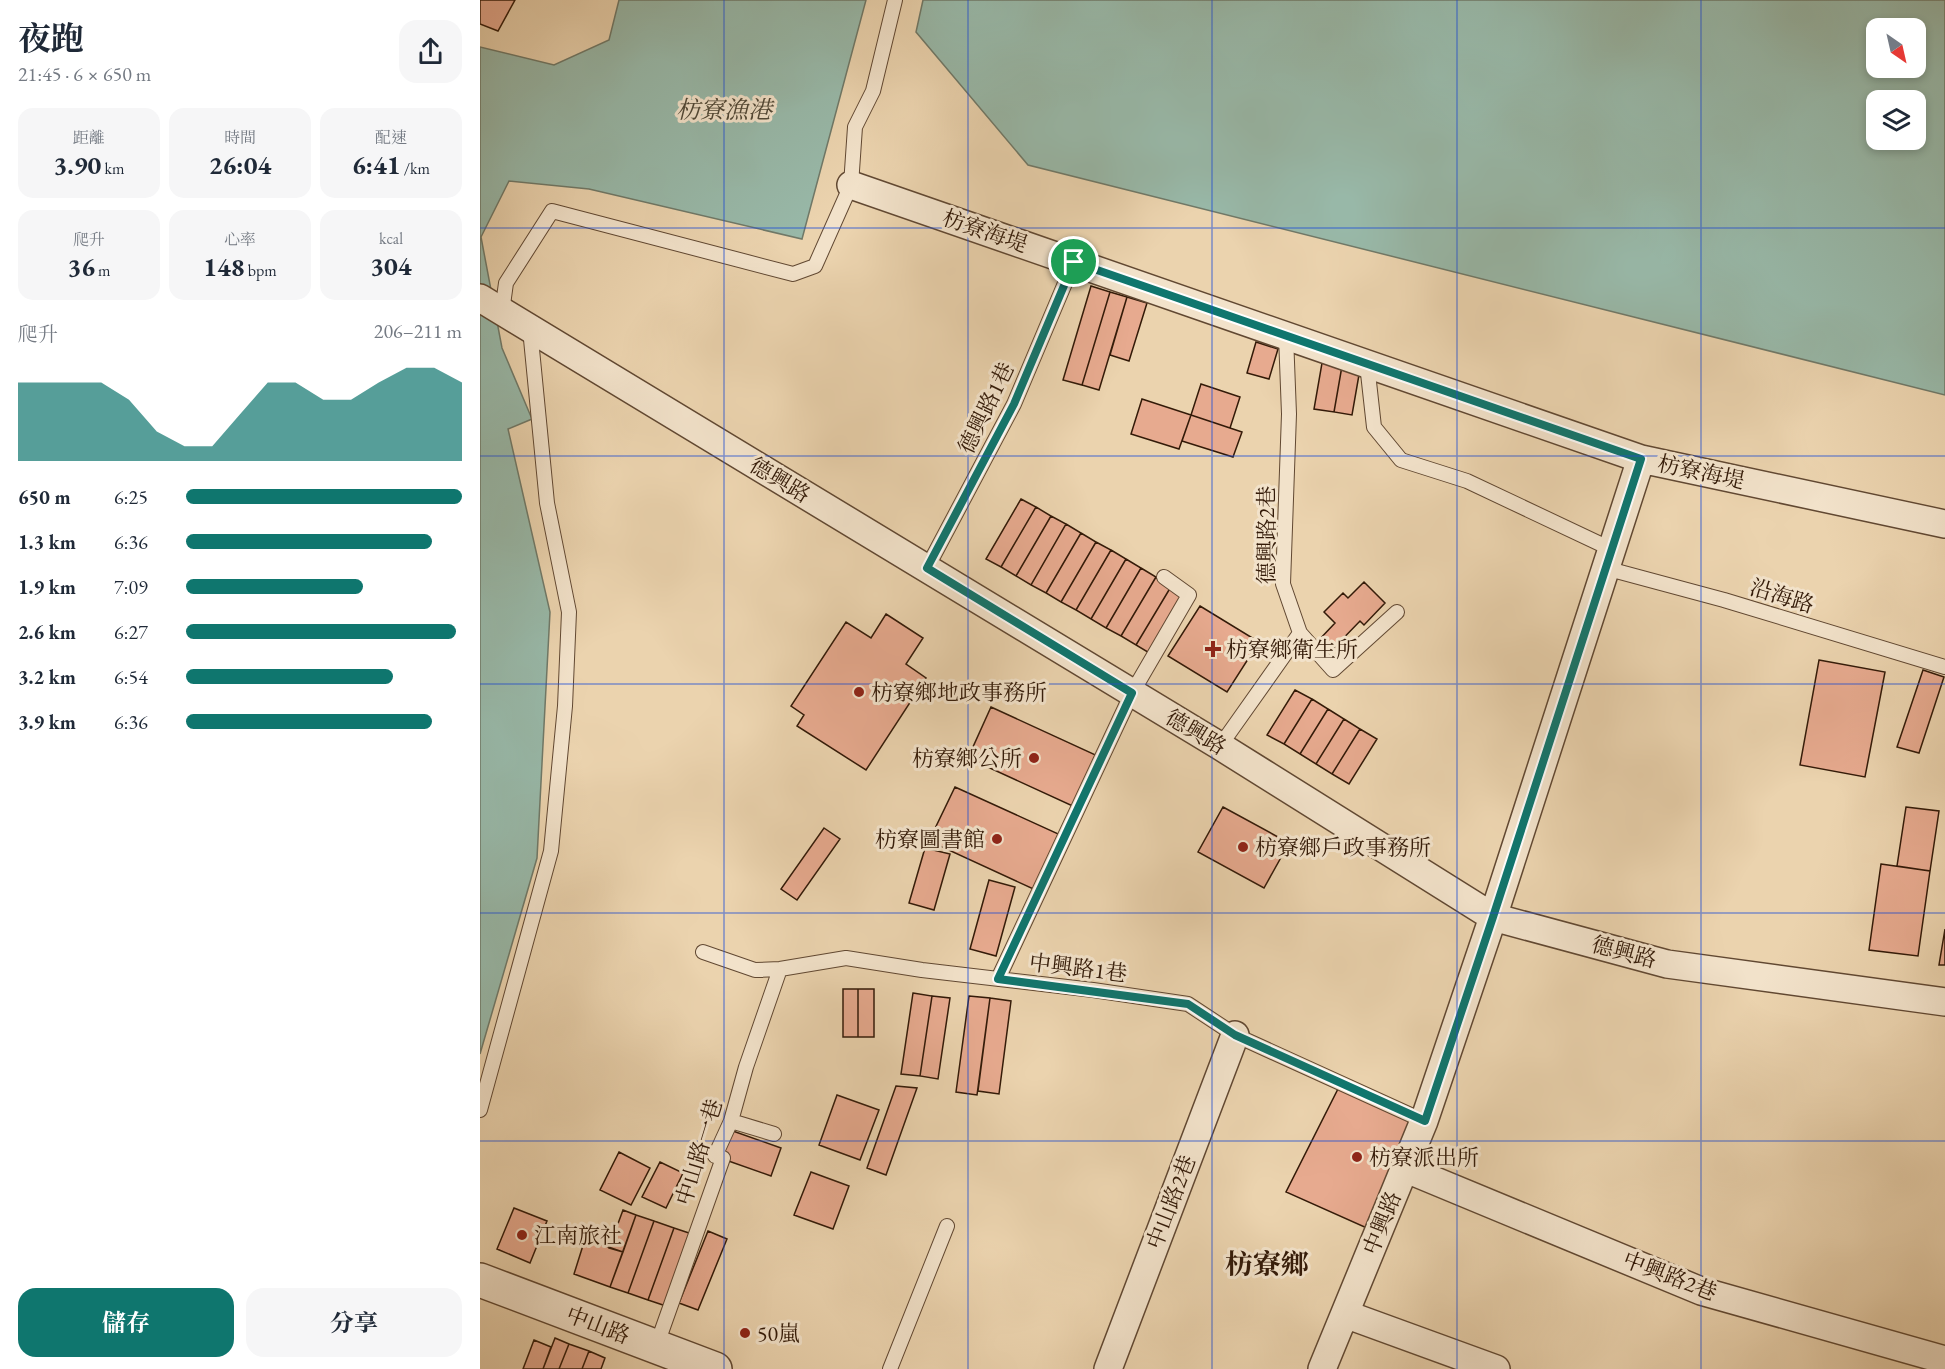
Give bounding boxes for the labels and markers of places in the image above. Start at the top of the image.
pin [1048,236,1099,287]
place label: 枋寮鄉衛生所 [1226,635,1358,664]
marker: 枋寮鄉衛生所 [1204,640,1222,658]
place label: 枋寮鄉地政事務所 [871,678,1047,707]
marker: 枋寮鄉地政事務所 [852,685,866,699]
place label: 枋寮鄉公所 [912,744,1022,773]
marker: 枋寮鄉公所 [1027,751,1041,765]
place label: 枋寮圖書館 [875,825,985,854]
marker: 枋寮圖書館 [990,832,1004,846]
place label: 枋寮鄉戶政事務所 [1255,833,1431,862]
marker: 枋寮鄉戶政事務所 [1236,840,1250,854]
place label: 枋寮派出所 [1369,1143,1479,1172]
marker: 枋寮派出所 [1350,1150,1364,1164]
place label: 江南旅社 [534,1221,622,1250]
marker: 江南旅社 [515,1228,529,1242]
place label: 50嵐 [757,1319,800,1348]
marker: 50嵐 [738,1326,752,1340]

